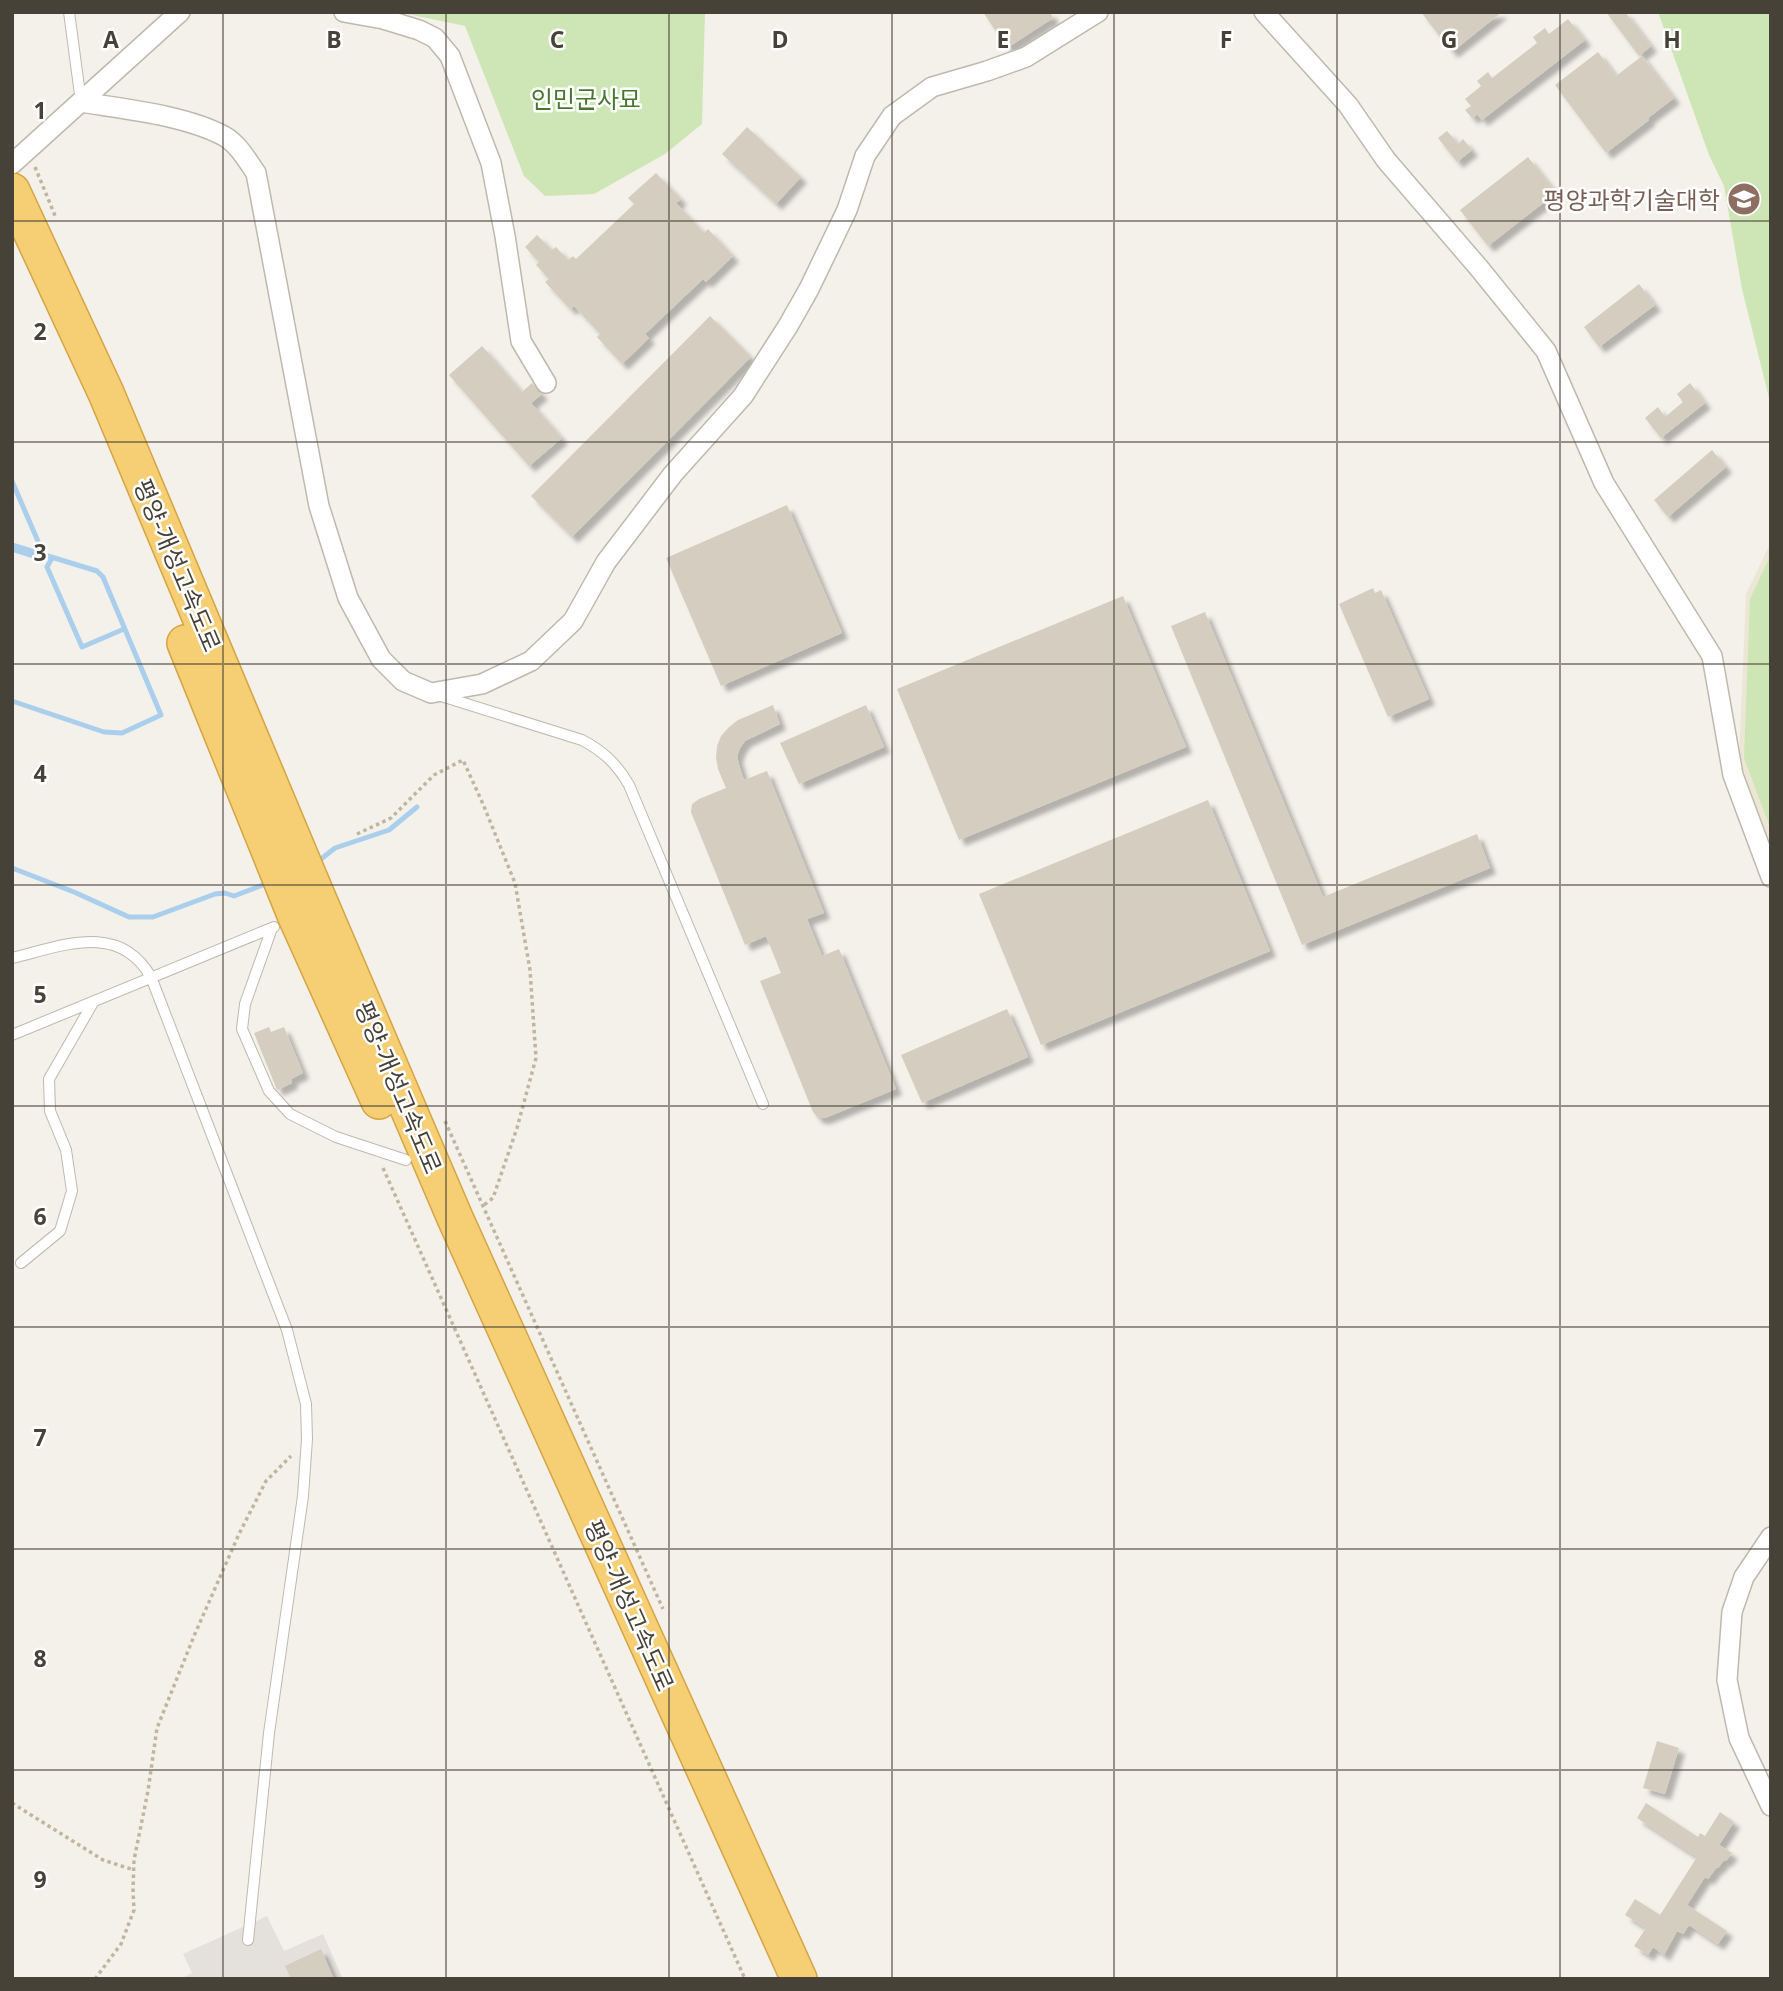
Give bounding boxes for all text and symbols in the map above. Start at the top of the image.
text: A [103,23,119,55]
text: B [326,23,342,55]
text: C [550,23,564,55]
text: D [771,23,789,55]
text: E [997,23,1009,55]
text: F [1220,23,1232,55]
text: G [1441,23,1457,55]
text: H [1663,23,1681,55]
park label: 인민군사묘 [531,82,641,115]
text: 1 [33,94,47,126]
school or university icon: 평양과학기술대학 [1725,180,1763,218]
place label: 평양과학기술대학 [1543,183,1720,216]
text: 2 [33,315,47,347]
street label: 평양-개성고속도로 [127,474,229,656]
text: 3 [33,536,47,568]
text: 4 [33,757,47,789]
text: 5 [33,978,47,1010]
street label: 평양-개성고속도로 [348,996,450,1178]
text: 6 [33,1200,47,1232]
text: 7 [33,1421,47,1453]
street label: 평양-개성고속도로 [577,1514,683,1696]
text: 8 [33,1642,47,1674]
text: 9 [33,1863,47,1895]

